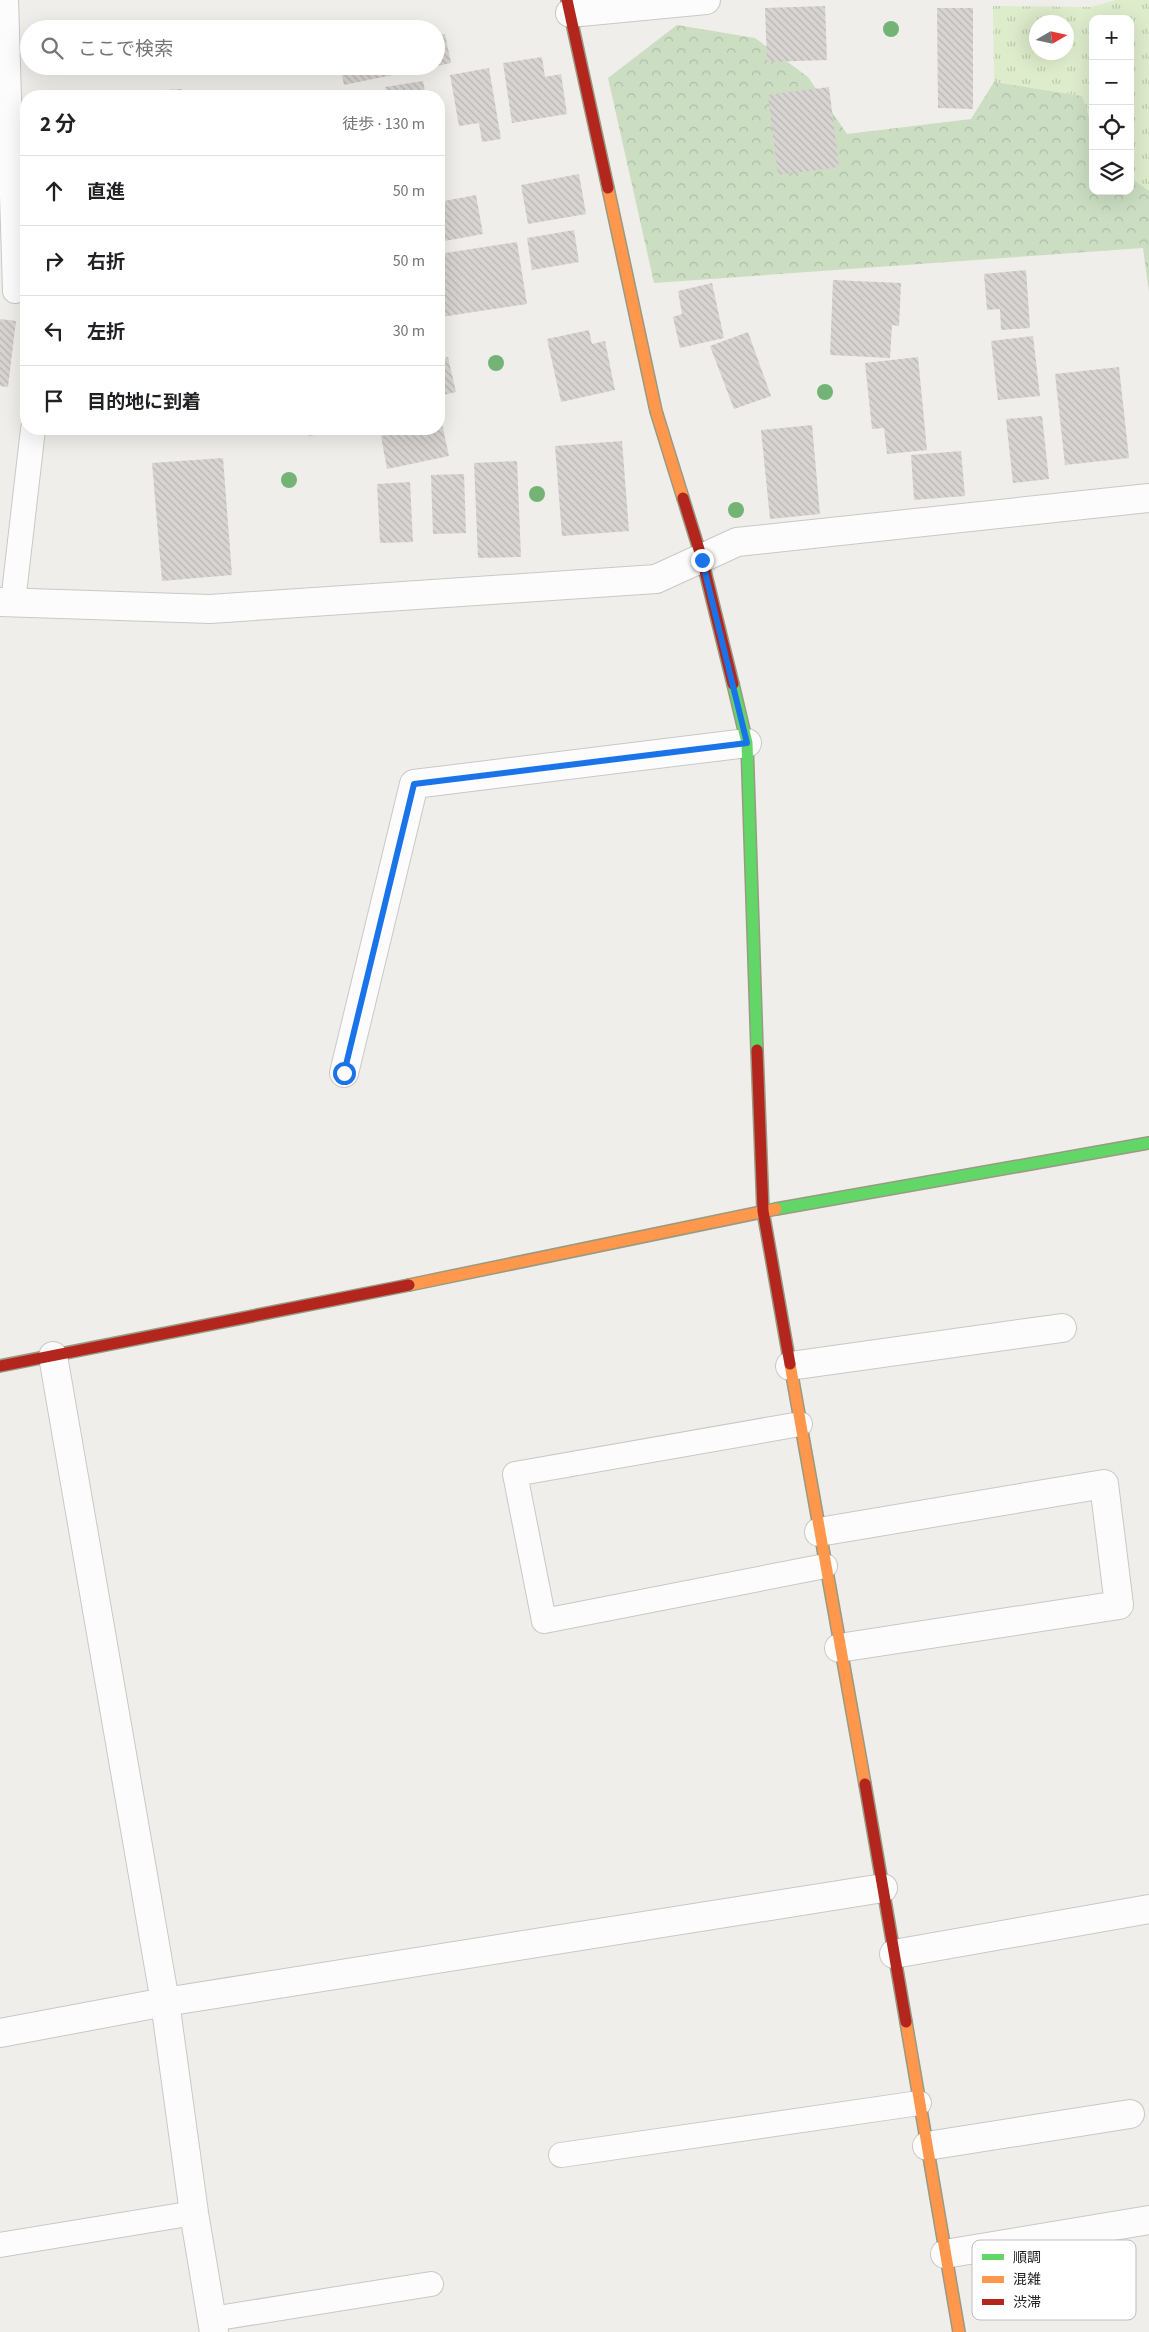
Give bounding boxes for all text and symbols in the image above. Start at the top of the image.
north arrow [1029,15,1074,60]
map controls [1089,15,1134,195]
button: + [1089,15,1134,60]
search box [20,20,445,75]
icon: search [38,34,66,62]
text: ここで検索 [78,36,173,63]
button: − [1089,60,1134,105]
button: locate [1089,105,1134,150]
text: 2 分 [40,109,76,139]
text: 徒歩 · 130 m [342,113,425,135]
button: layers [1089,150,1134,195]
icon: ahead [40,177,68,205]
text: 直進 [87,179,125,206]
text: 50 m [393,180,425,202]
icon: right [40,247,68,275]
text: 右折 [87,249,125,276]
text: 50 m [393,250,425,272]
icon: left [40,317,68,345]
text: 左折 [87,319,125,346]
text: 30 m [393,320,425,342]
icon: arrive [40,387,68,415]
text: 目的地に到着 [87,389,201,416]
route end [691,549,714,572]
route start [333,1062,356,1085]
legend [972,2240,1136,2320]
text: 順調 [1013,2248,1041,2268]
text: 混雑 [1013,2270,1041,2290]
text: 渋滞 [1013,2293,1041,2313]

